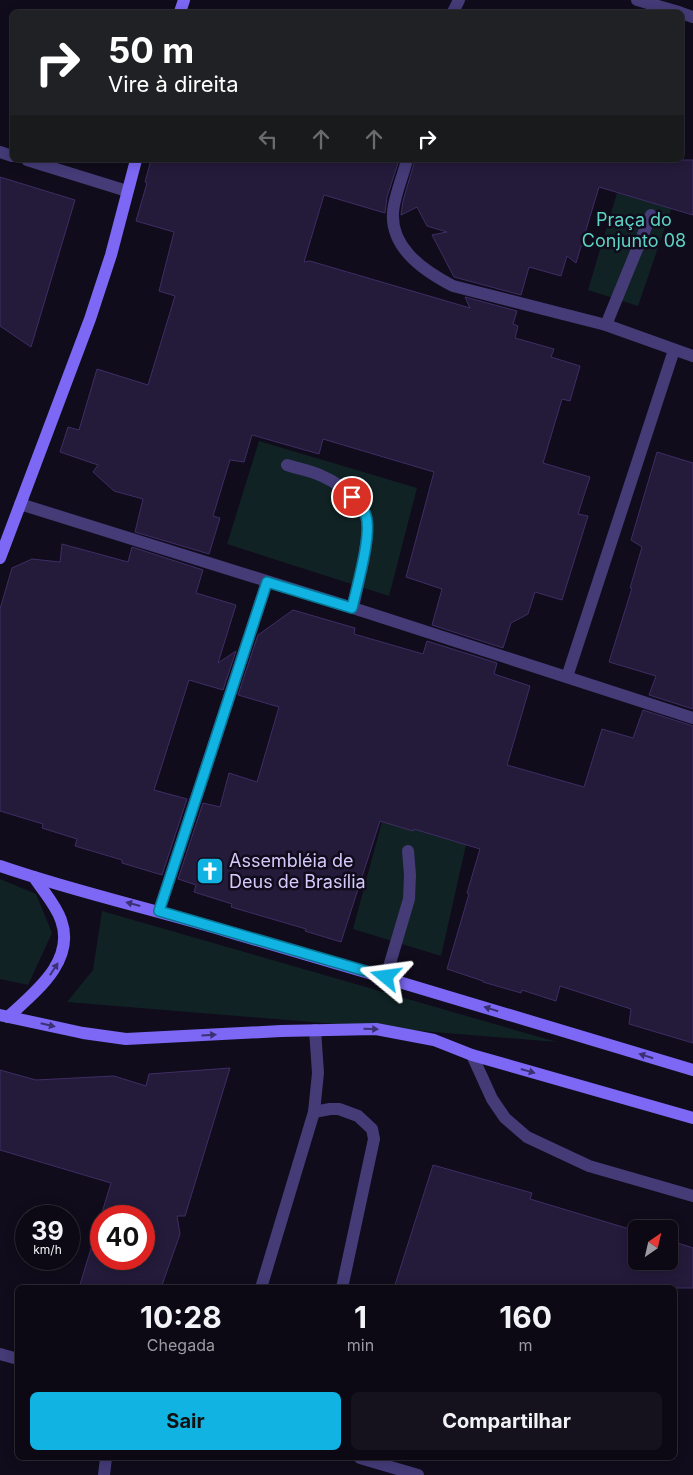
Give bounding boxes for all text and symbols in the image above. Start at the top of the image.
text: 50 m [108,29,194,71]
icon: right [25,30,90,95]
text: Vire à direita [108,71,239,97]
icon: left [254,125,282,153]
icon: ahead [307,125,335,153]
icon: ahead [360,125,388,153]
icon: right [413,125,441,153]
park label: Praça do Conjunto 08 [582,209,686,251]
pin [331,476,373,518]
icon: arrive [338,483,366,511]
place label: Assembléia de Deus de Brasília [229,850,366,892]
church icon: Assembléia de Deus de Brasília [195,856,225,886]
one-way arrow [126,900,141,908]
position arrow [359,950,411,1002]
one-way arrow [49,962,58,975]
one-way arrow [483,1005,498,1013]
one-way arrow [40,1021,55,1029]
one-way arrow [363,1026,379,1034]
one-way arrow [201,1031,217,1039]
one-way arrow [639,1052,654,1059]
one-way arrow [520,1067,535,1075]
speed limit sign: 40 [90,1205,155,1270]
text: 39 [31,1216,64,1246]
north arrow [628,1220,678,1270]
map controls [628,1220,678,1270]
text: km/h [33,1242,62,1257]
text: 10:28 [140,1299,222,1335]
text: 1 [354,1299,367,1335]
text: 160 [499,1299,552,1335]
text: Chegada [147,1335,215,1355]
text: min [347,1335,374,1355]
text: m [519,1335,533,1355]
button: Sair [30,1392,341,1450]
button: Compartilhar [351,1392,662,1450]

